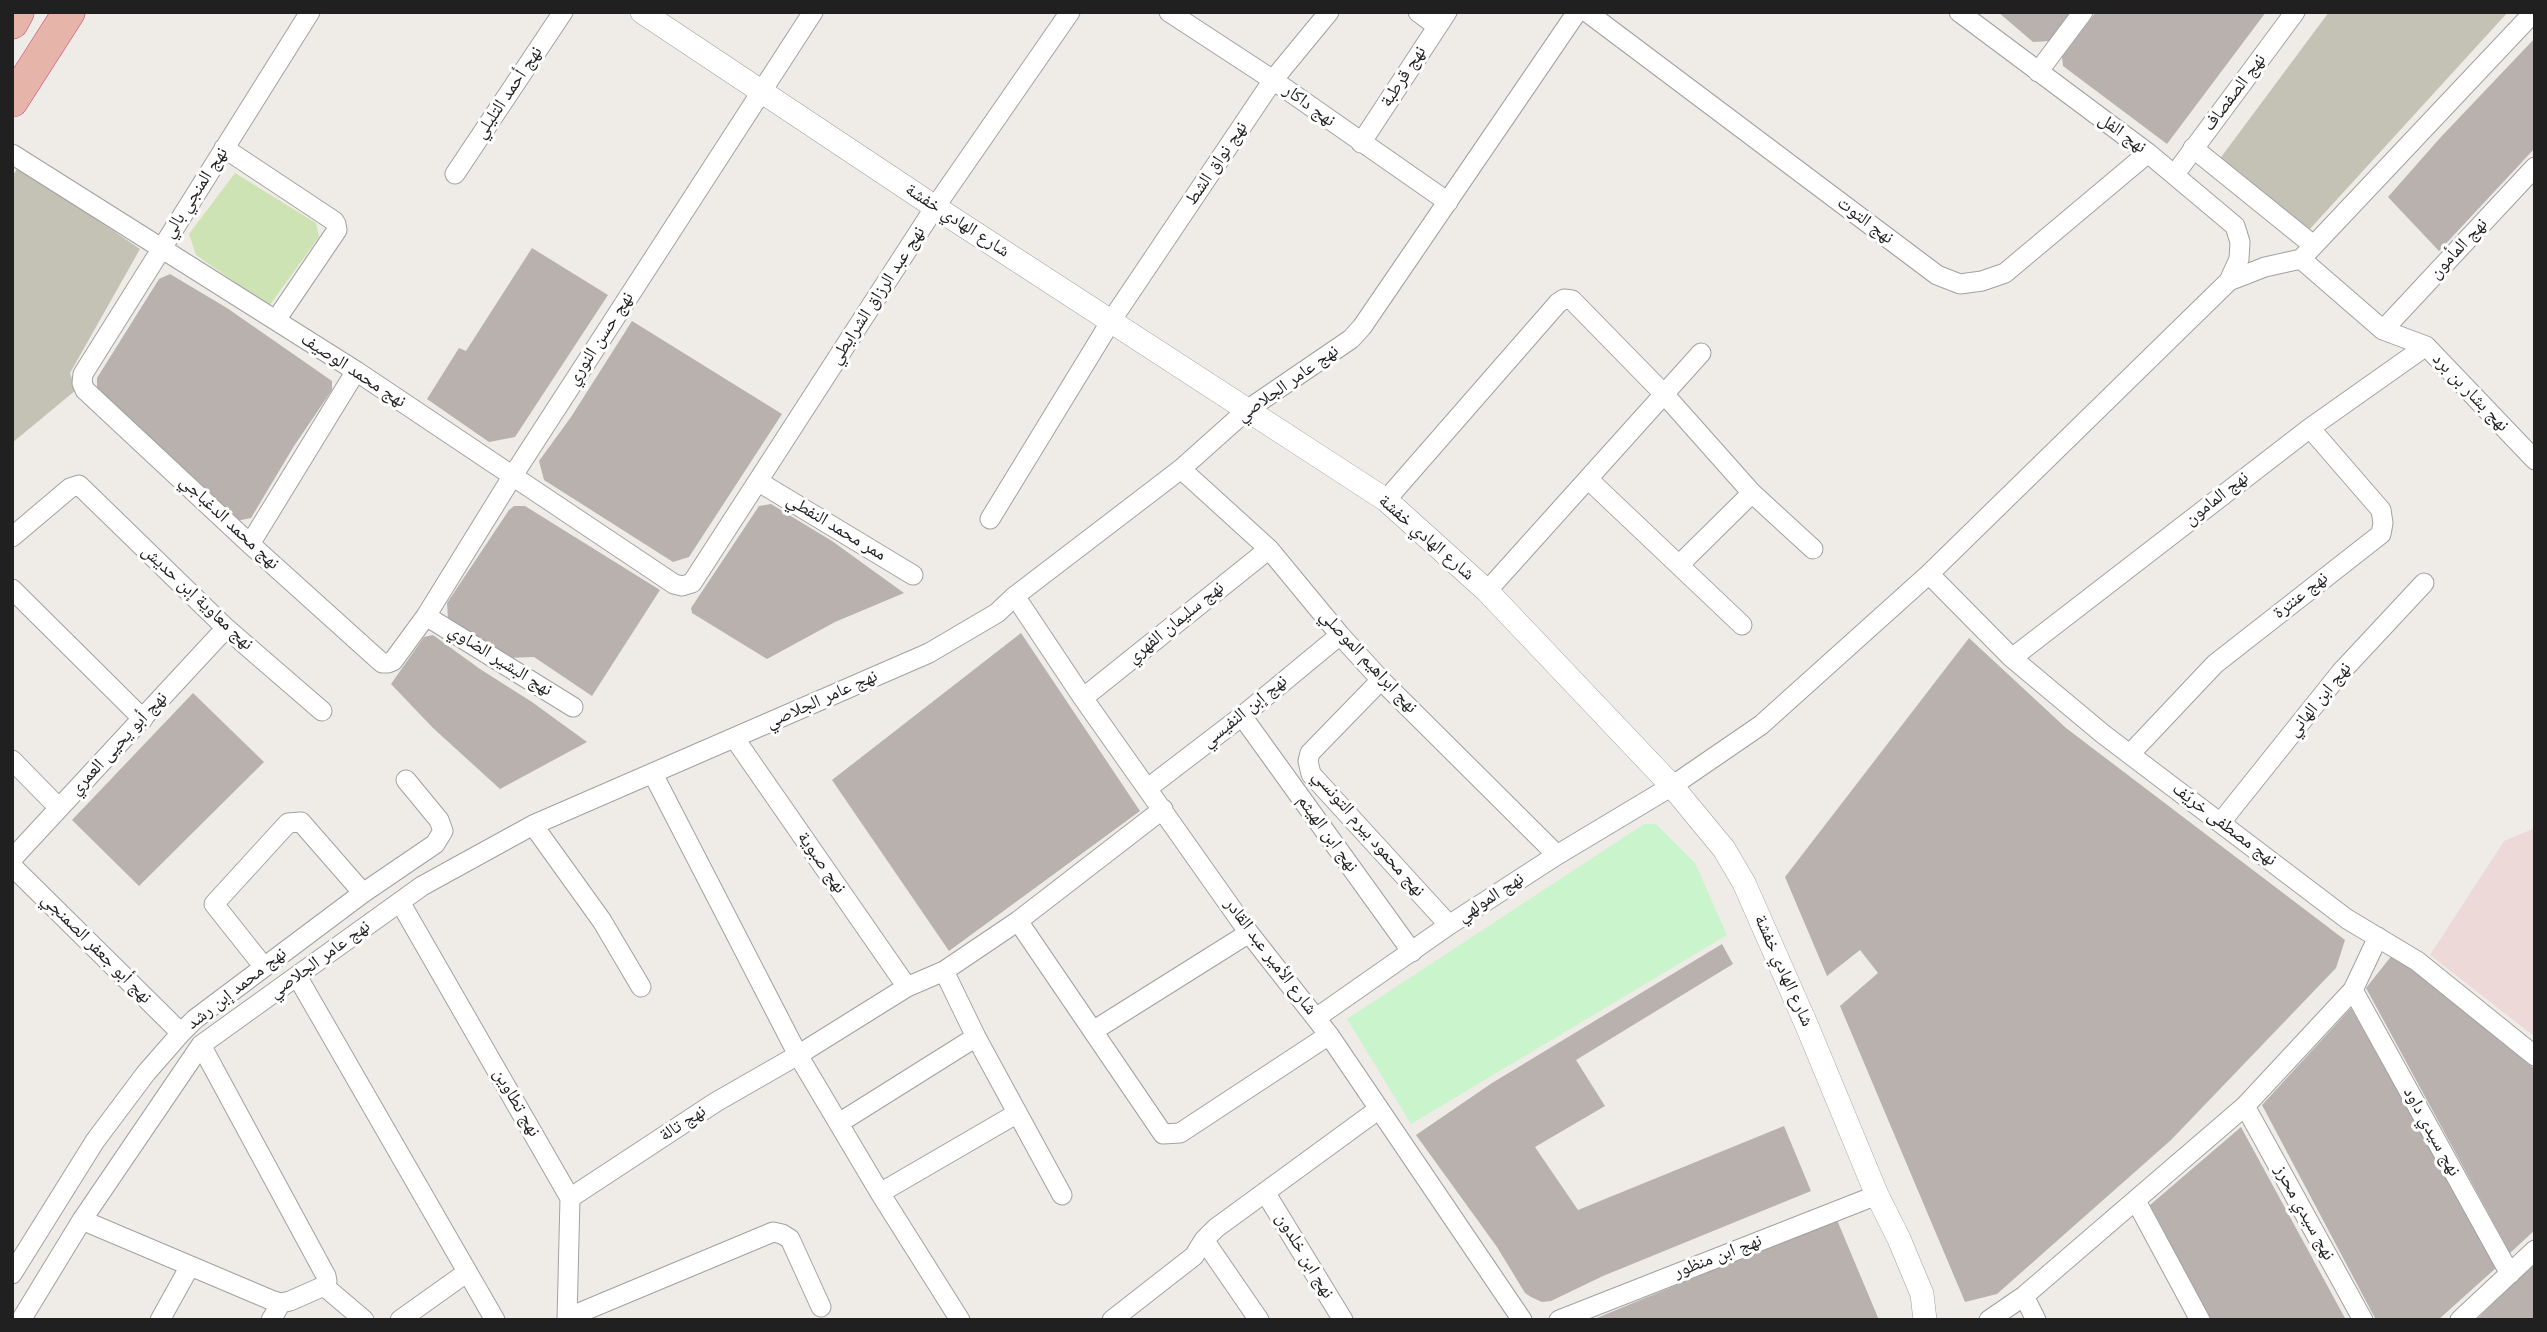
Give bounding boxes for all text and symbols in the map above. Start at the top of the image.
street label: نهج قرطبة [1376,42,1432,112]
street label: نهج أحمد التليلي [470,43,548,143]
street label: نهج الصفصاف [2199,50,2271,136]
street label: نهج داكار [1279,80,1339,132]
street label: نهج الفل [2094,109,2150,159]
street label: نهج نواق الشط [1181,118,1253,210]
street label: نهج المنجي بالي [159,144,233,242]
street label: شارع الهادي خفشة [901,179,1013,263]
street label: نهج التوت [1832,193,1898,249]
street label: نهج المأمون [2425,214,2493,284]
street label: نهج عبد الرزاق الشرايطي [825,223,931,369]
street label: نهج حسن النوري [563,288,639,390]
street label: نهج محمد الوصيف [296,329,410,413]
street label: نهج عامر الجلاصي [1233,341,1343,427]
street label: نهج بشار بن برد [2427,349,2513,437]
street label: نهج المامون [2181,467,2253,531]
street label: نهج محمد الدغباجي [175,471,283,575]
street label: ممر محمد النفطي [782,490,890,566]
street label: شارع الهادي خفشة [1374,490,1478,586]
street label: نهج معاوية إبن حديش [137,541,257,655]
street label: نهج عنترة [2269,568,2333,624]
street label: نهج سليمان الفهري [1123,577,1229,669]
street label: نهج ابراهيم الموصلي [1314,606,1422,718]
street label: نهج البشير الضاوي [444,620,556,702]
street label: نهج ابن الهاني [2283,658,2357,742]
street label: نهج عامر الجلاصي [763,666,881,734]
street label: نهج إبن النفيسي [1198,671,1292,753]
street label: نهج أبو يحيى العمري [66,688,172,800]
street label: نهج محمود بيرم التونسي [1307,766,1429,902]
street label: نهج مصطفى خريّف [2167,779,2281,871]
street label: نهج ابن الهيثم [1292,791,1362,877]
street label: نهج صبوية [792,828,850,898]
street label: نهج المولهي [1453,868,1529,928]
street label: نهج أبو جعفر الصمنجي [36,889,156,1009]
street label: شارع الأمير عبد القادر [1219,894,1321,1020]
street label: شارع الهادي خفشة [1749,912,1817,1030]
street label: نهج عامر الجلاصي [265,916,375,1004]
street label: نهج محمد إبن رشد [183,943,291,1035]
street label: نهج تطاوين [488,1065,544,1141]
street label: نهج سيدي داود [2398,1084,2464,1180]
street label: نهج تالة [656,1101,710,1147]
street label: نهج سيدي محرز [2269,1162,2339,1264]
street label: نهج ابن خلدون [1270,1209,1338,1303]
street label: نهج ابن منظور [1671,1230,1765,1284]

